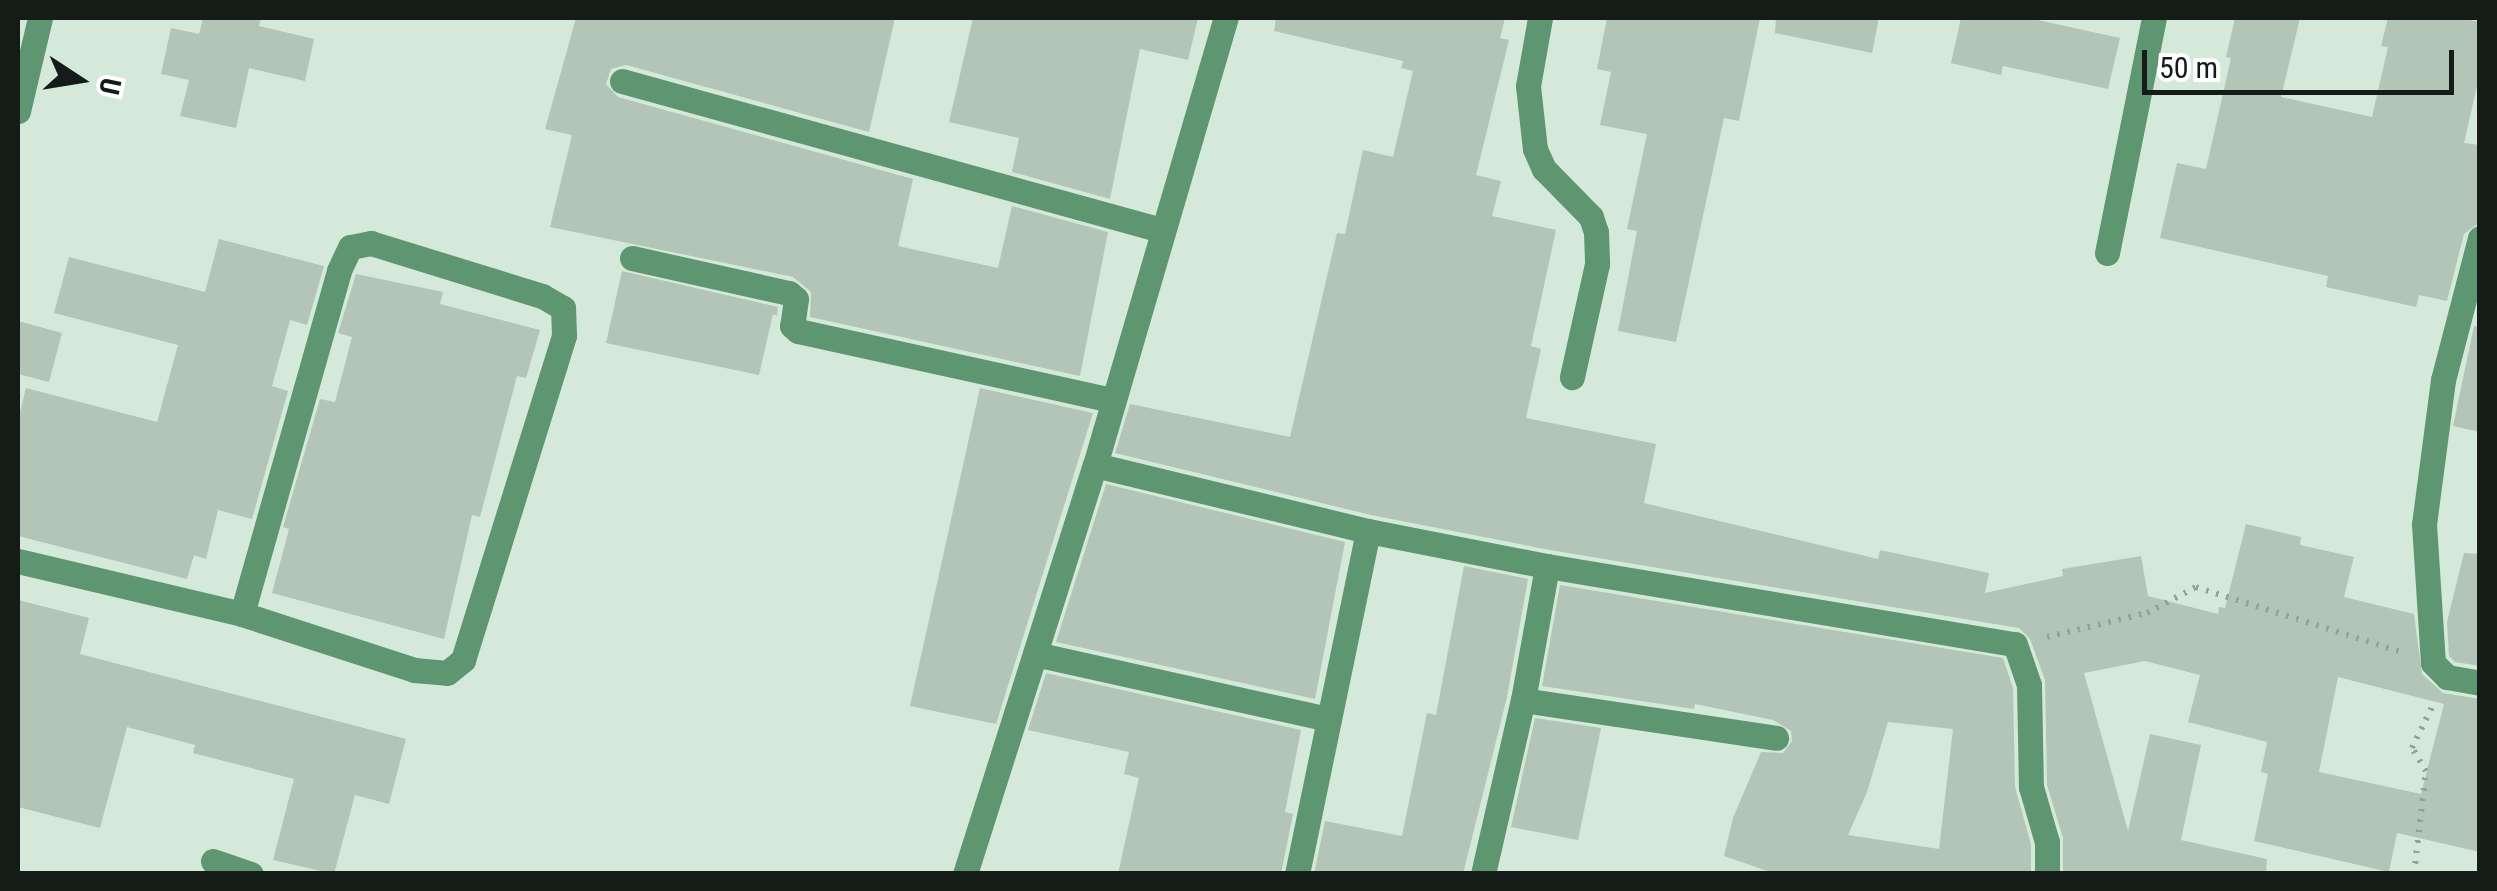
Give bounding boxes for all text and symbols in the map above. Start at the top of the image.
north arrow [30,30,130,130]
scale bar [2147,30,2460,92]
text: 50 m [2159,50,2218,85]
text: U [92,75,128,98]

